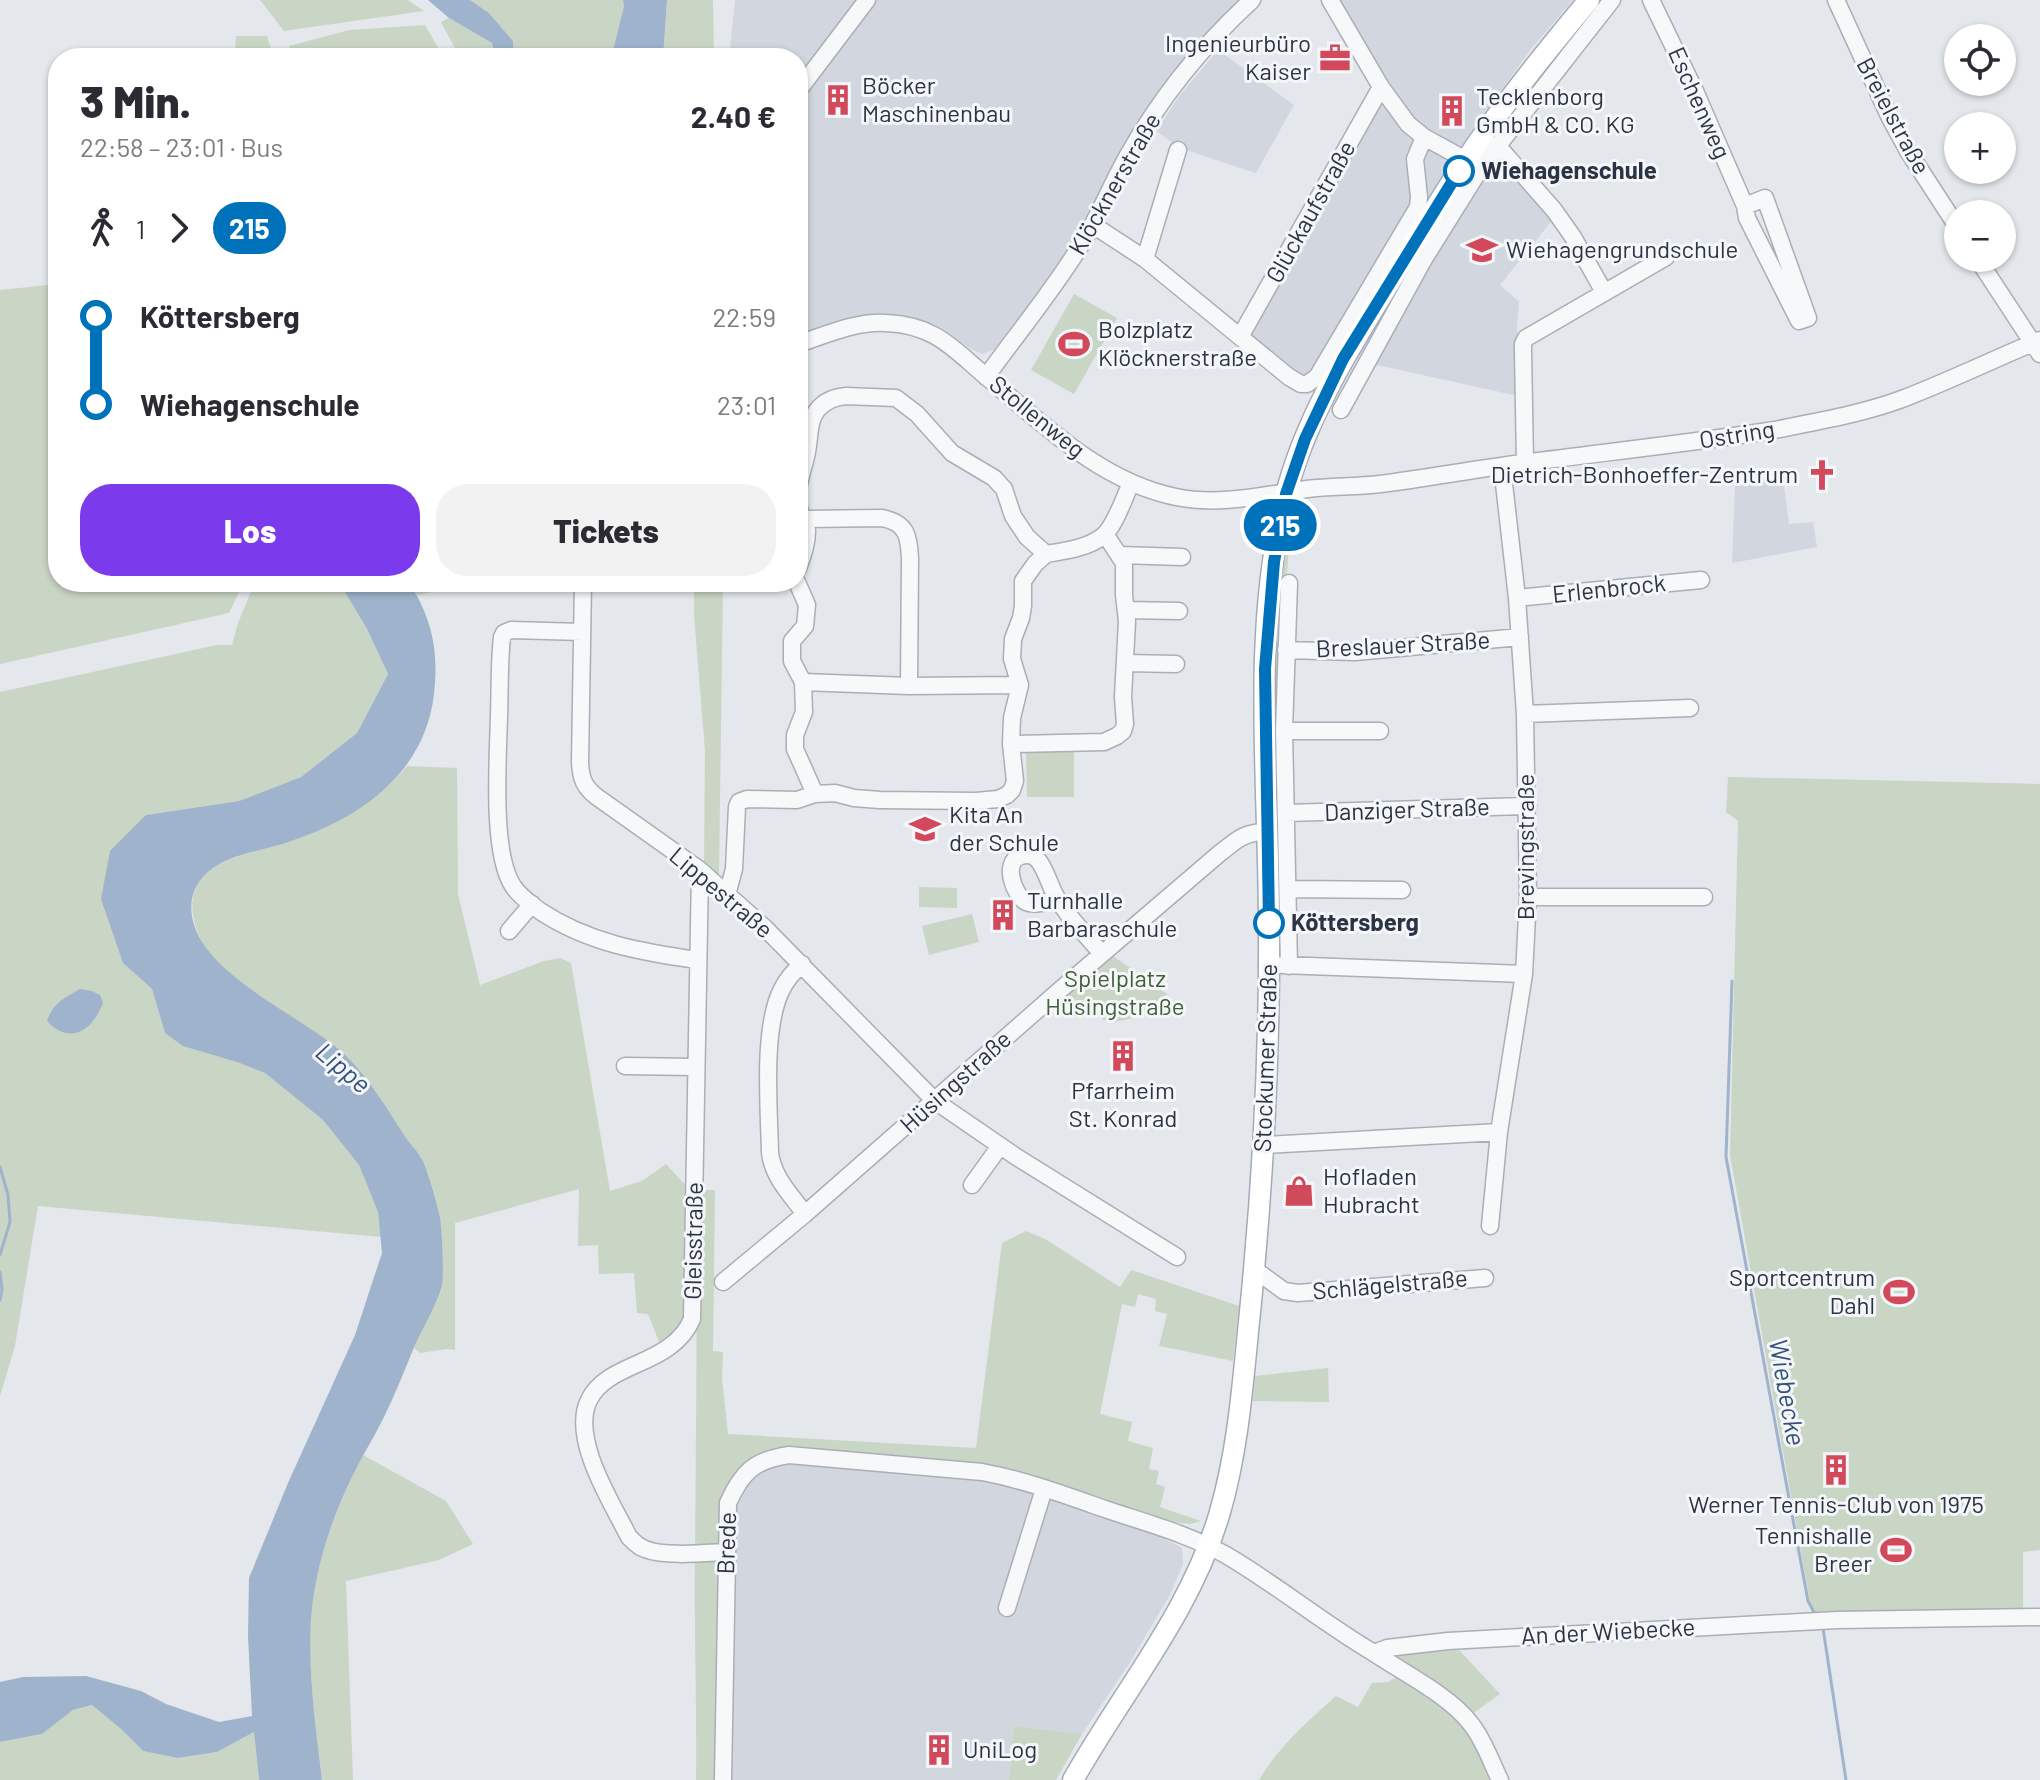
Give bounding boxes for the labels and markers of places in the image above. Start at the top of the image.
place label: Ingenieurbüro Kaiser [1165,28,1311,85]
office icon: Ingenieurbüro Kaiser [1318,41,1352,75]
place label: Böcker Maschinenbau [862,70,1011,127]
place label: Tecklenborg GmbH & CO. KG [1476,81,1635,138]
building icon: Böcker Maschinenbau [821,83,855,117]
building icon: Tecklenborg GmbH & CO. KG [1435,94,1469,128]
place label: Wiehagenschule [1481,155,1657,184]
marker: Wiehagenschule [1444,156,1474,186]
school or university icon: Wiehagengrundschule [1465,233,1499,267]
place label: Wiehagengrundschule [1506,234,1738,263]
place label: Bolzplatz Klöcknerstraße [1098,314,1257,371]
sports icon: Bolzplatz Klöcknerstraße [1057,327,1091,361]
church icon: Dietrich-Bonhoeffer-Zentrum [1805,458,1839,492]
place label: Dietrich-Bonhoeffer-Zentrum [1491,459,1798,488]
place label: Kita An der Schule [949,799,1059,856]
school or university icon: Kita An der Schule [908,812,942,846]
place label: Turnhalle Barbaraschule [1027,885,1177,942]
building icon: Turnhalle Barbaraschule [986,898,1020,932]
place label: Köttersberg [1291,907,1419,936]
marker: Köttersberg [1254,908,1284,938]
building icon: Pfarrheim St. Konrad [1106,1039,1140,1073]
place label: Pfarrheim St. Konrad [1069,1075,1177,1132]
place label: Hofladen Hubracht [1323,1161,1420,1218]
shop icon: Hofladen Hubracht [1282,1174,1316,1208]
place label: Sportcentrum Dahl [1729,1262,1875,1319]
sports icon: Sportcentrum Dahl [1882,1275,1916,1309]
building icon: Werner Tennis-Club von 1975 [1819,1453,1853,1487]
place label: Werner Tennis-Club von 1975 [1688,1489,1984,1518]
place label: Tennishalle Breer [1755,1520,1872,1577]
sports icon: Tennishalle Breer [1879,1533,1913,1567]
building icon: UniLog [922,1733,956,1767]
place label: UniLog [963,1734,1037,1763]

